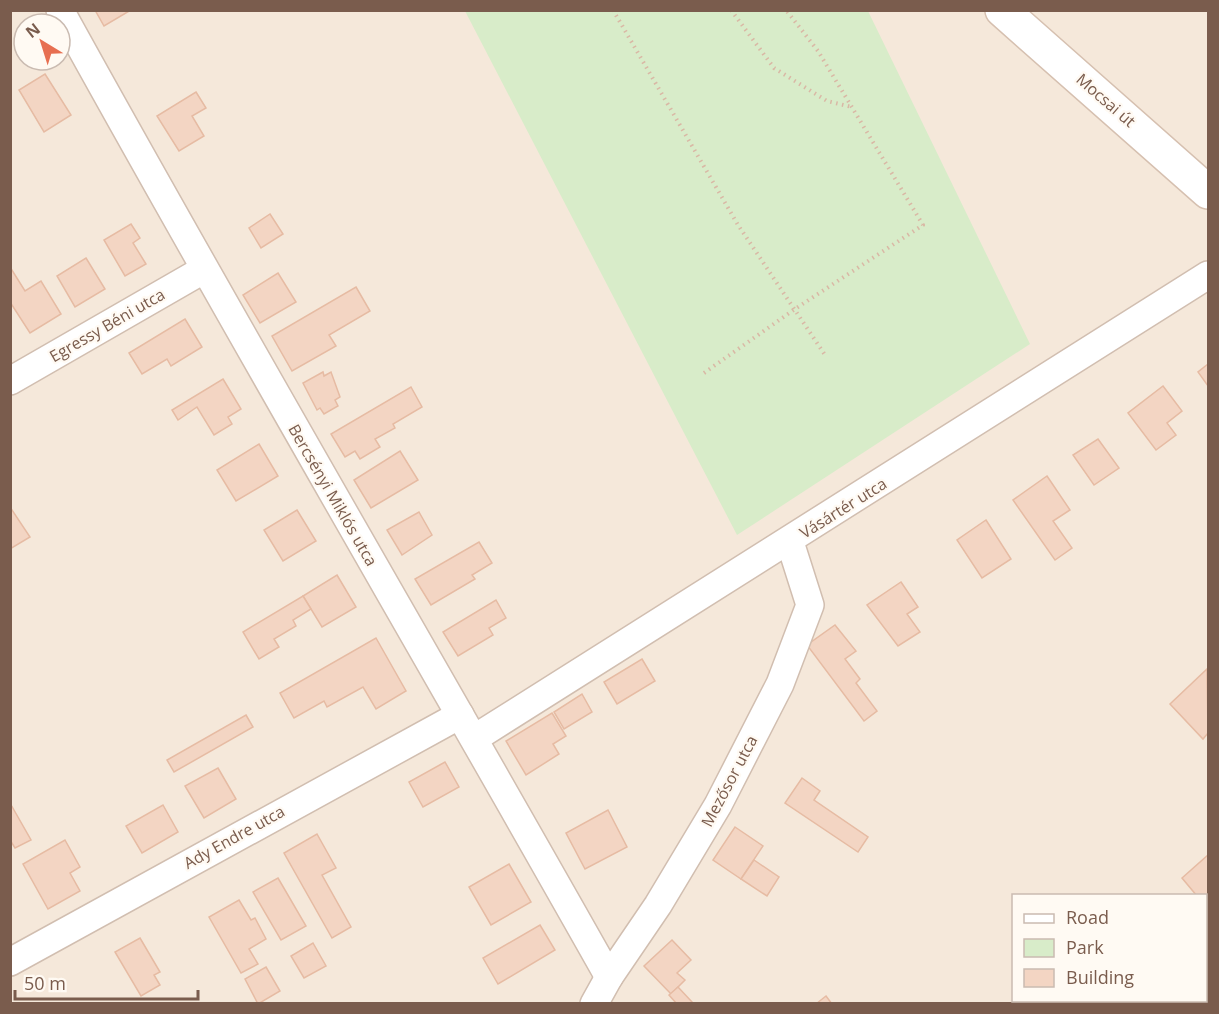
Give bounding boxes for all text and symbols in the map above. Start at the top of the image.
north arrow [12,12,72,72]
text: N [21,18,45,43]
street label: Mocsai út [1072,68,1141,132]
street label: Egressy Béni utca [45,283,169,367]
street label: Bercsényi Miklós utca [283,420,383,570]
street label: Vásártér utca [795,472,891,544]
street label: Mezősor utca [696,731,762,831]
street label: Ady Endre utca [180,800,288,874]
legend [1012,894,1207,1002]
text: Road [1066,905,1109,929]
text: Park [1066,935,1104,959]
scale bar [15,963,198,1001]
text: Building [1066,965,1134,989]
text: 50 m [24,971,66,995]

